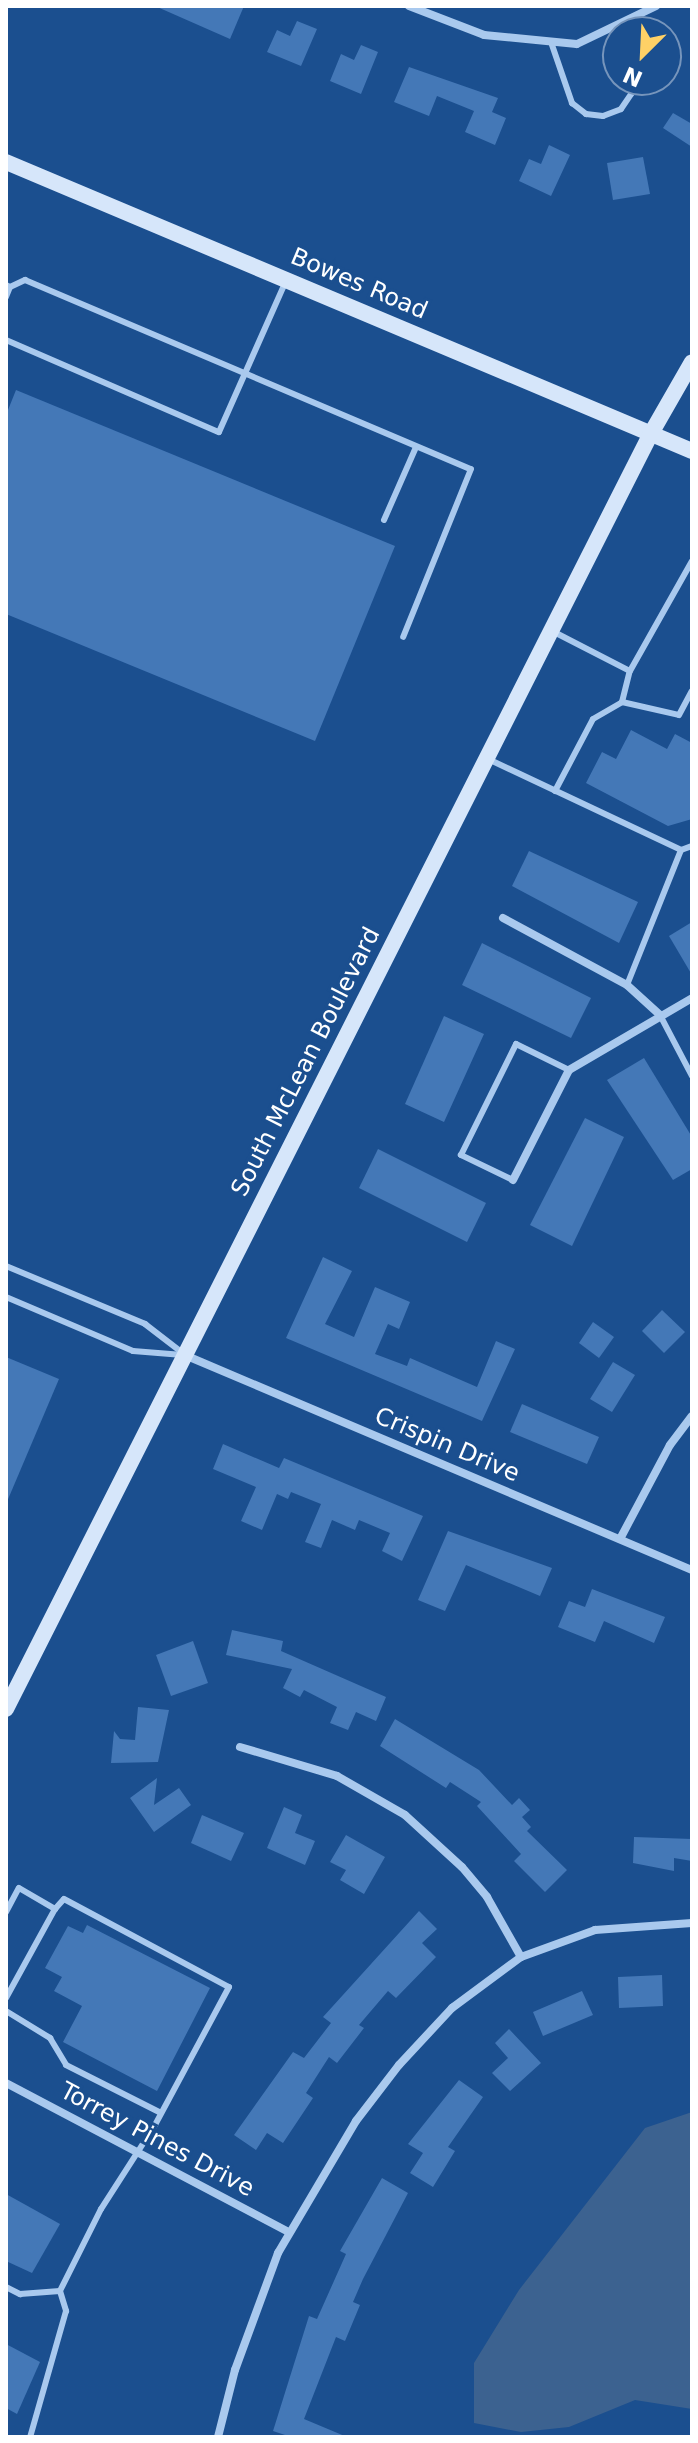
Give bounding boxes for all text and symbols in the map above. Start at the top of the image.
north arrow [602,16,682,96]
text: N [619,61,646,92]
street label: Bowes Road [286,242,432,326]
street label: South McLean Boulevard [226,923,386,1201]
street label: Crispin Drive [370,1402,524,1488]
street label: Torrey Pines Drive [55,2077,259,2203]

